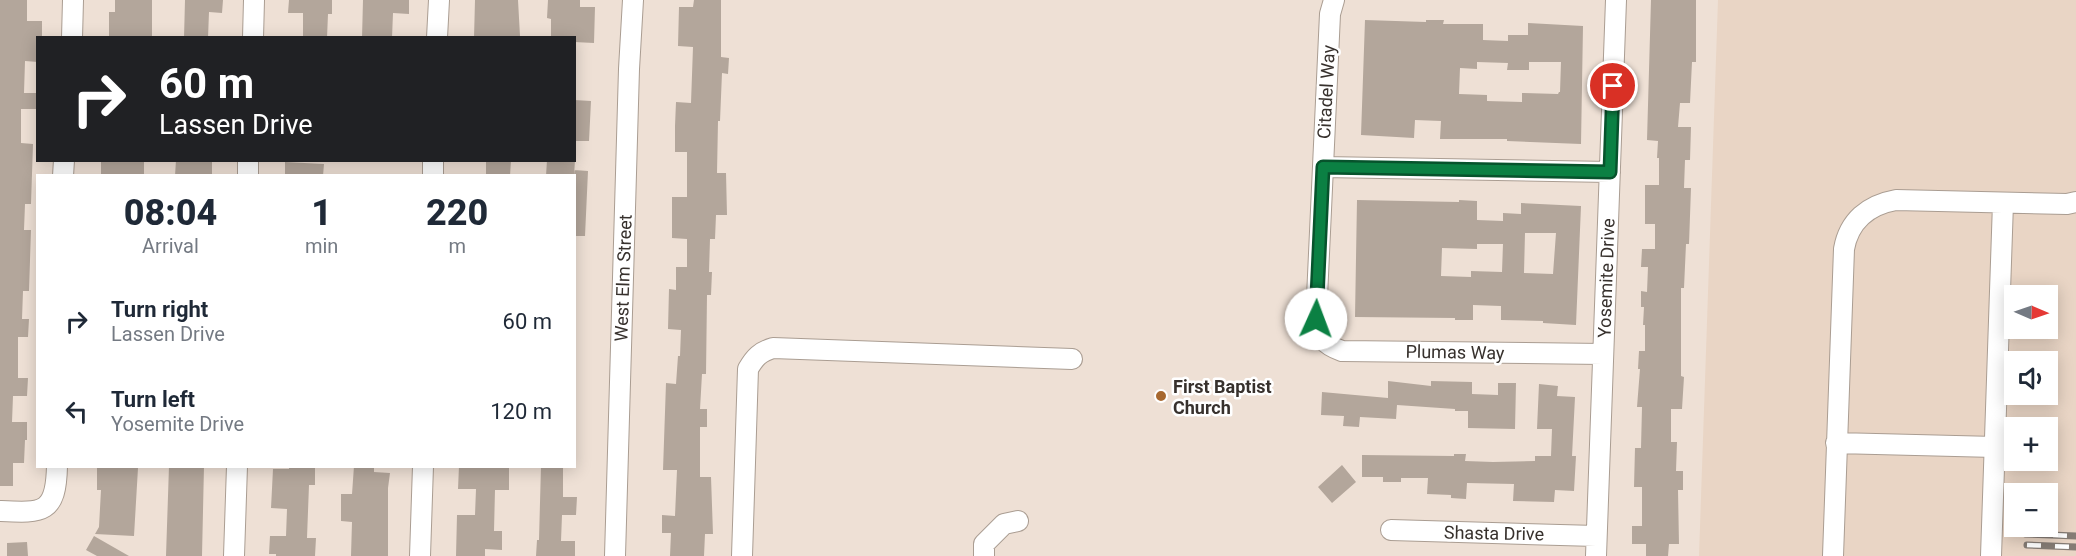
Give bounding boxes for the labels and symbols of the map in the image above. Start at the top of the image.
street label: Citadel Way [1313,44,1339,140]
pin [1587,60,1638,111]
street label: West Elm Street [610,214,636,342]
street label: Yosemite Drive [1593,218,1619,338]
north arrow [2004,285,2058,339]
position arrow [1284,287,1348,351]
street label: Plumas Way [1405,341,1505,363]
place label: First Baptist Church [1173,376,1271,418]
marker: First Baptist Church [1154,389,1168,403]
street label: Shasta Drive [1444,522,1544,544]

